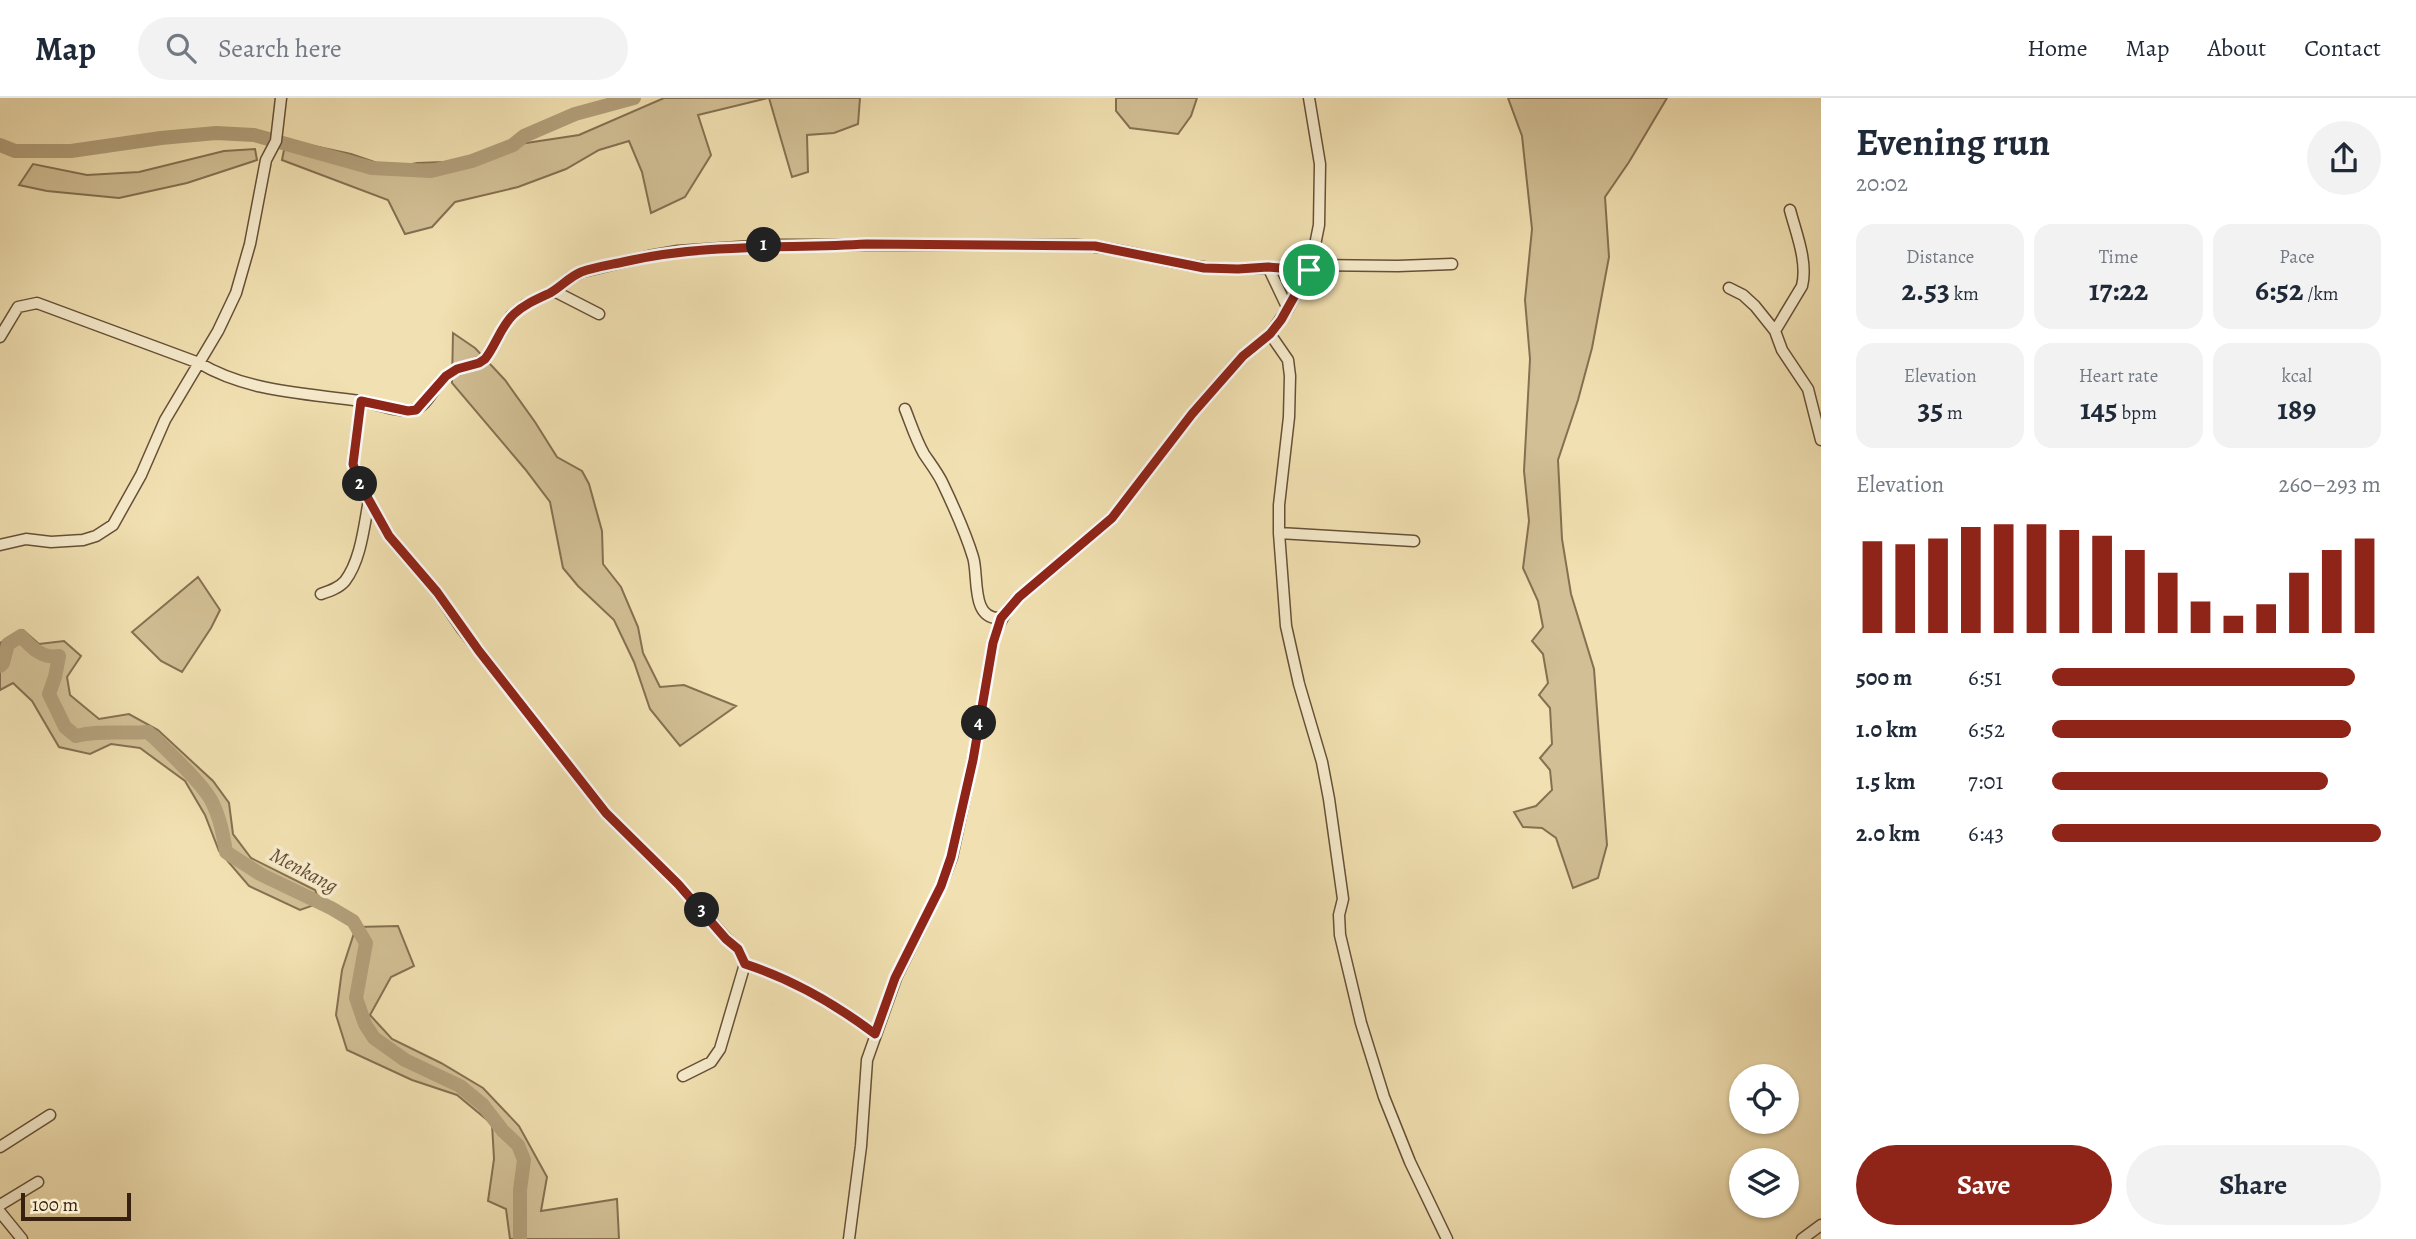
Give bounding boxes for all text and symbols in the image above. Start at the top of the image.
search box [138,17,628,80]
text: Map [35,26,96,71]
icon: search [162,29,200,67]
text: Search here [218,31,342,66]
text: Home [2027,32,2088,64]
text: Map [2126,32,2170,64]
text: About [2208,32,2266,64]
text: Contact [2304,32,2381,64]
text: Evening run [1856,116,2050,168]
button: share [2307,121,2381,195]
text: 20:02 [1856,168,1908,199]
pin: 1 [746,228,782,262]
text: 1 [760,231,767,257]
pin [1279,240,1339,300]
text: Distance [1906,244,1974,270]
text: Time [2099,244,2138,270]
text: Pace [2279,244,2314,270]
icon: arrive [1290,251,1328,289]
text: 2.53 [1901,270,1950,310]
text: 17:22 [2089,270,2148,310]
text: 6:52 [2255,270,2303,310]
text: km [1950,281,1979,307]
text: /km [2303,281,2339,307]
text: Elevation [1904,363,1977,389]
text: Heart rate [2079,363,2158,389]
text: kcal [2282,363,2312,389]
text: 35 [1918,389,1943,429]
text: 145 [2080,389,2118,429]
text: 189 [2277,389,2316,429]
text: m [1943,400,1963,426]
text: bpm [2118,400,2157,426]
pin: 2 [342,466,378,502]
text: Elevation [1856,469,1944,500]
text: 260–293 m [2279,469,2381,500]
text: 2 [355,470,364,496]
text: 500 m [1856,662,1912,693]
text: 6:51 [1968,662,2002,693]
pin: 4 [962,706,996,740]
text: 4 [974,709,983,735]
text: 1.0 km [1856,714,1917,745]
text: 6:52 [1968,714,2005,745]
text: 1.5 km [1856,766,1916,797]
text: 7:01 [1968,766,2003,797]
text: 2.0 km [1856,818,1920,849]
text: 6:43 [1968,818,2004,849]
water label: Menkang [265,841,343,900]
pin: 3 [684,892,720,928]
text: 3 [697,896,706,922]
map controls [1729,1064,1799,1218]
button: locate [1729,1064,1799,1134]
button: Save [1856,1145,2112,1225]
button: Share [2126,1145,2381,1225]
button: layers [1729,1148,1799,1218]
scale bar [21,1190,131,1222]
text: 100 m [32,1192,78,1218]

